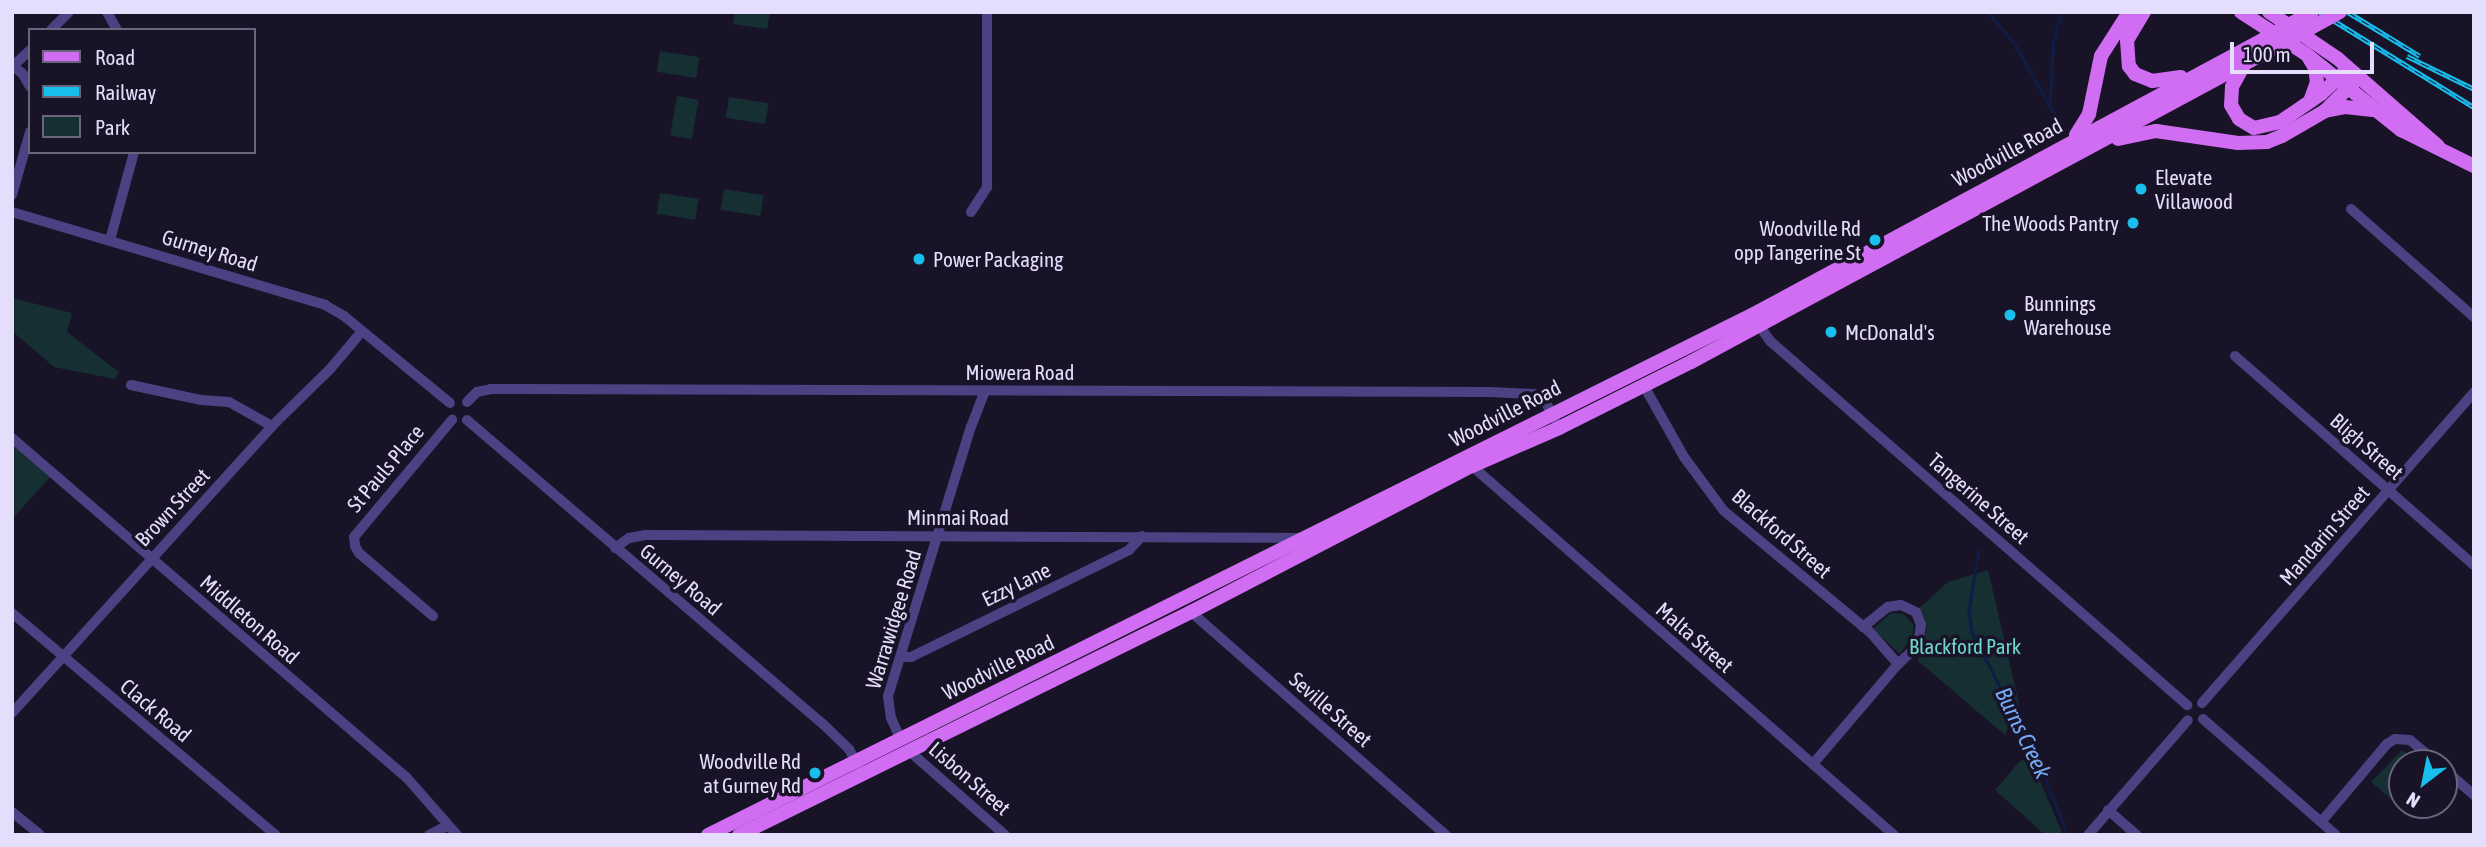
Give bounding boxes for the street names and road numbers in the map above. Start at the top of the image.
street label: Woodville Road [1948,112,2066,192]
street label: Gurney Road [159,224,261,276]
street label: Miowera Road [966,359,1074,385]
street label: Woodville Road [1445,374,1565,452]
street label: Bligh Street [2325,407,2409,485]
street label: St Pauls Place [341,419,429,517]
street label: Tangerine Street [1923,447,2035,549]
street label: Brown Street [130,463,214,551]
street label: Mandarin Street [2274,480,2374,590]
street label: Blackford Street [1727,483,1837,583]
street label: Minmai Road [907,504,1009,530]
street label: Gurney Road [635,538,727,620]
street label: Warrawidgee Road [860,546,926,692]
street label: Ezzy Lane [978,557,1054,611]
street label: Middleton Road [195,569,305,669]
street label: Malta Street [1651,597,1739,677]
street label: Woodville Road [938,629,1058,705]
street label: Seville Street [1285,666,1377,752]
street label: Clack Road [115,673,197,747]
street label: Lisbon Street [924,736,1016,820]

